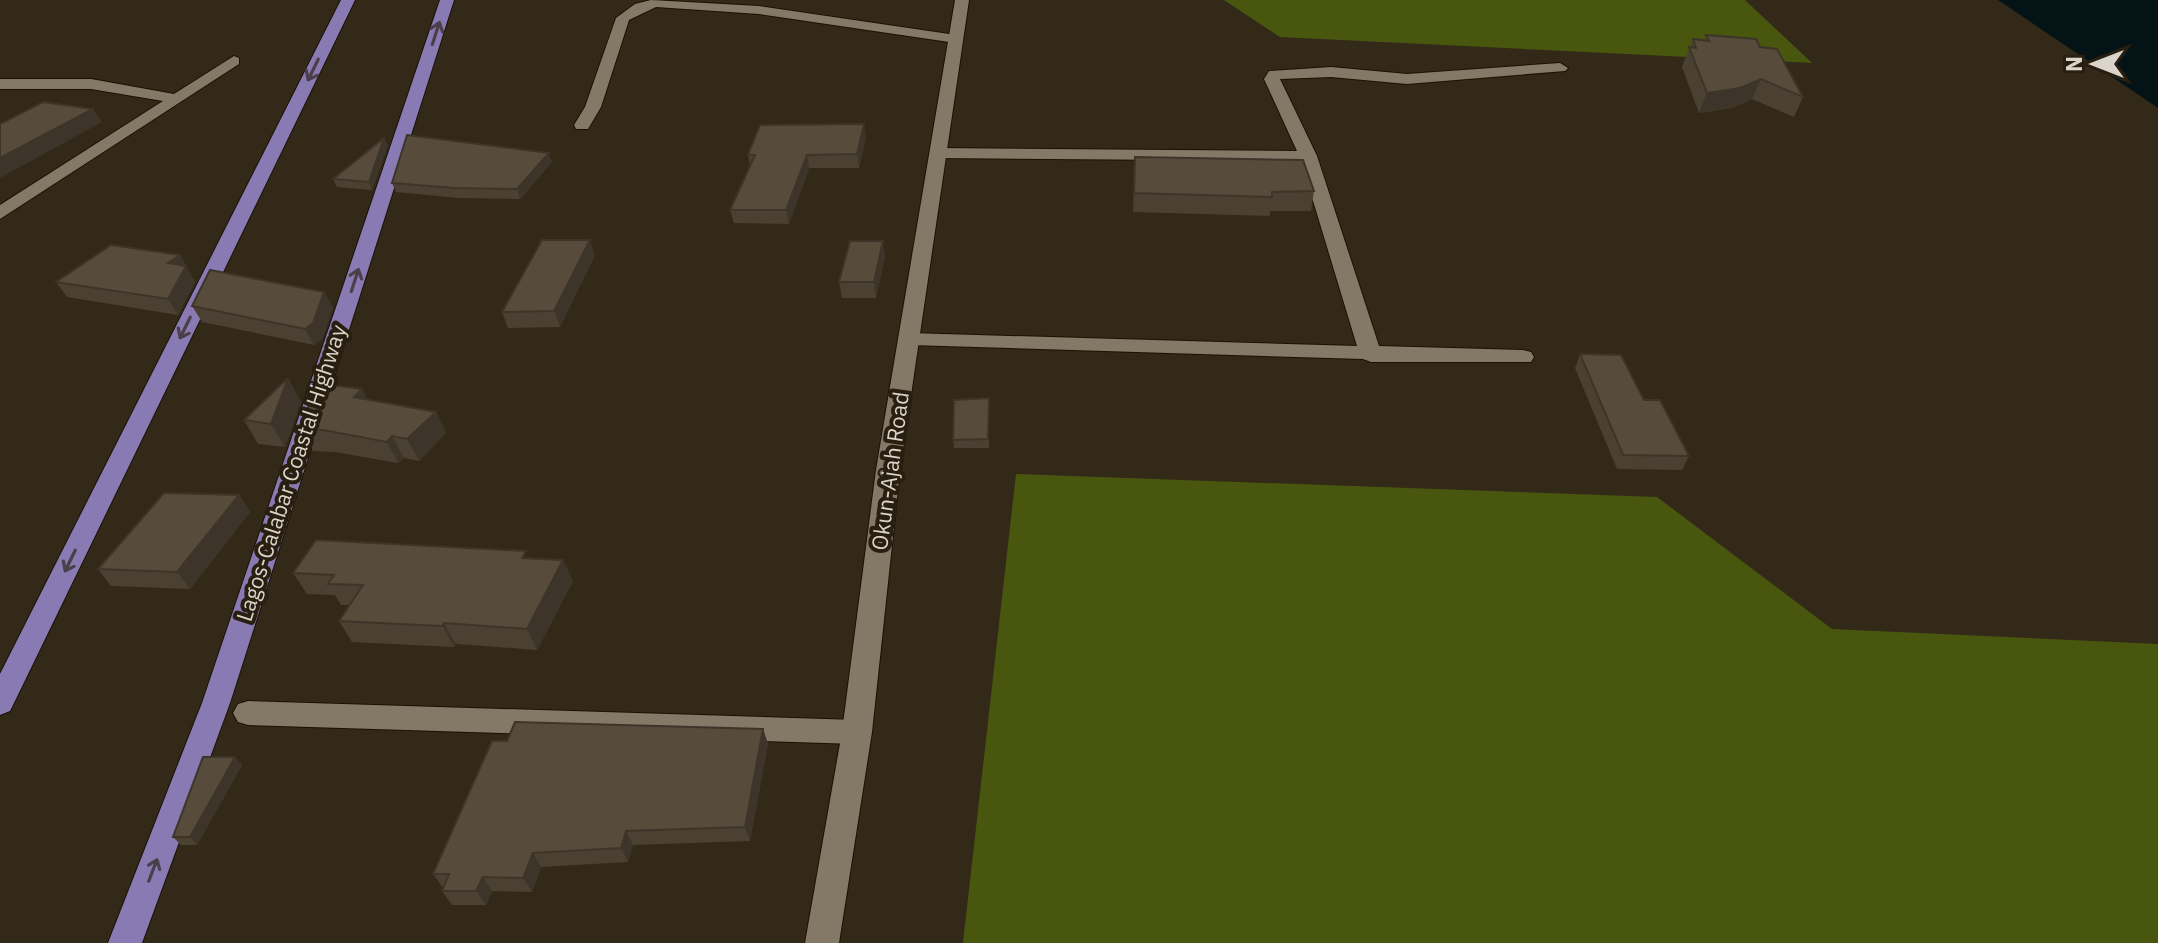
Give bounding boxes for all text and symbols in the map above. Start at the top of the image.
one-way arrow [429,20,444,45]
north arrow [2054,24,2134,104]
text: N [2059,56,2088,72]
one-way arrow [305,57,320,81]
one-way arrow [348,267,363,292]
one-way arrow [177,316,193,340]
street label: Lagos-Calabar Coastal Highway [229,321,352,625]
street label: Okun-Ajah Road [864,390,915,552]
one-way arrow [62,549,77,573]
one-way arrow [146,858,161,883]

